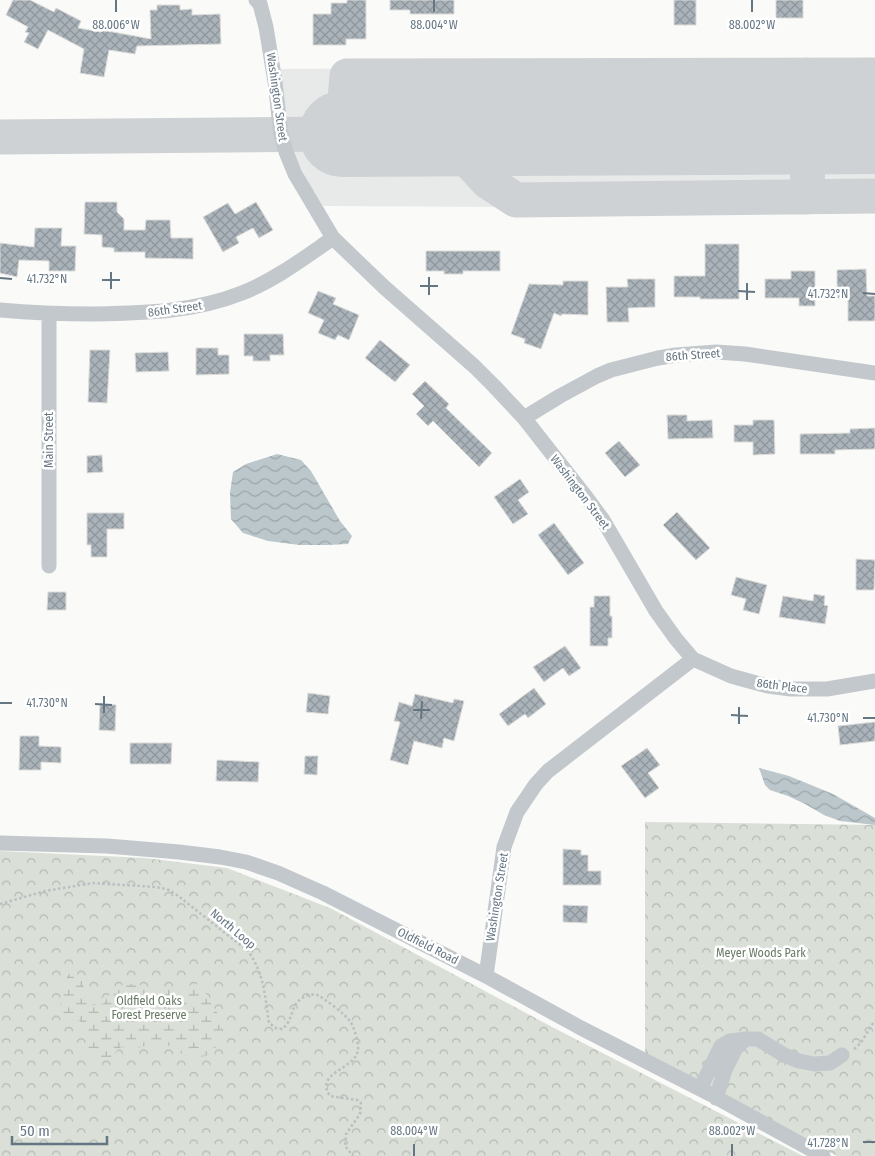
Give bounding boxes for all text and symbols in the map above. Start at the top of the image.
text: 88.006°W [92,18,140,32]
text: 88.004°W [410,18,458,32]
text: 88.002°W [729,18,775,32]
street label: Washington Street [264,52,290,142]
text: 41.732°N [27,272,67,286]
text: 41.732°N [808,287,848,301]
street label: 86th Street [147,298,203,320]
street label: 86th Street [665,346,721,364]
street label: Main Street [42,412,56,468]
street label: Washington Street [547,452,613,532]
street label: 86th Place [756,676,808,696]
text: 41.730°N [26,696,68,710]
text: 41.730°N [807,711,849,725]
street label: Washington Street [483,852,511,942]
street label: North Loop [207,906,259,952]
street label: Oldfield Road [395,925,461,967]
park label: Meyer Woods Park [716,946,806,960]
park label: Oldfield Oaks Forest Preserve [111,994,187,1022]
scale bar [12,1114,108,1146]
text: 50 m [20,1122,50,1140]
text: 88.004°W [390,1124,438,1138]
text: 88.002°W [709,1124,755,1138]
text: 41.728°N [807,1136,849,1150]

